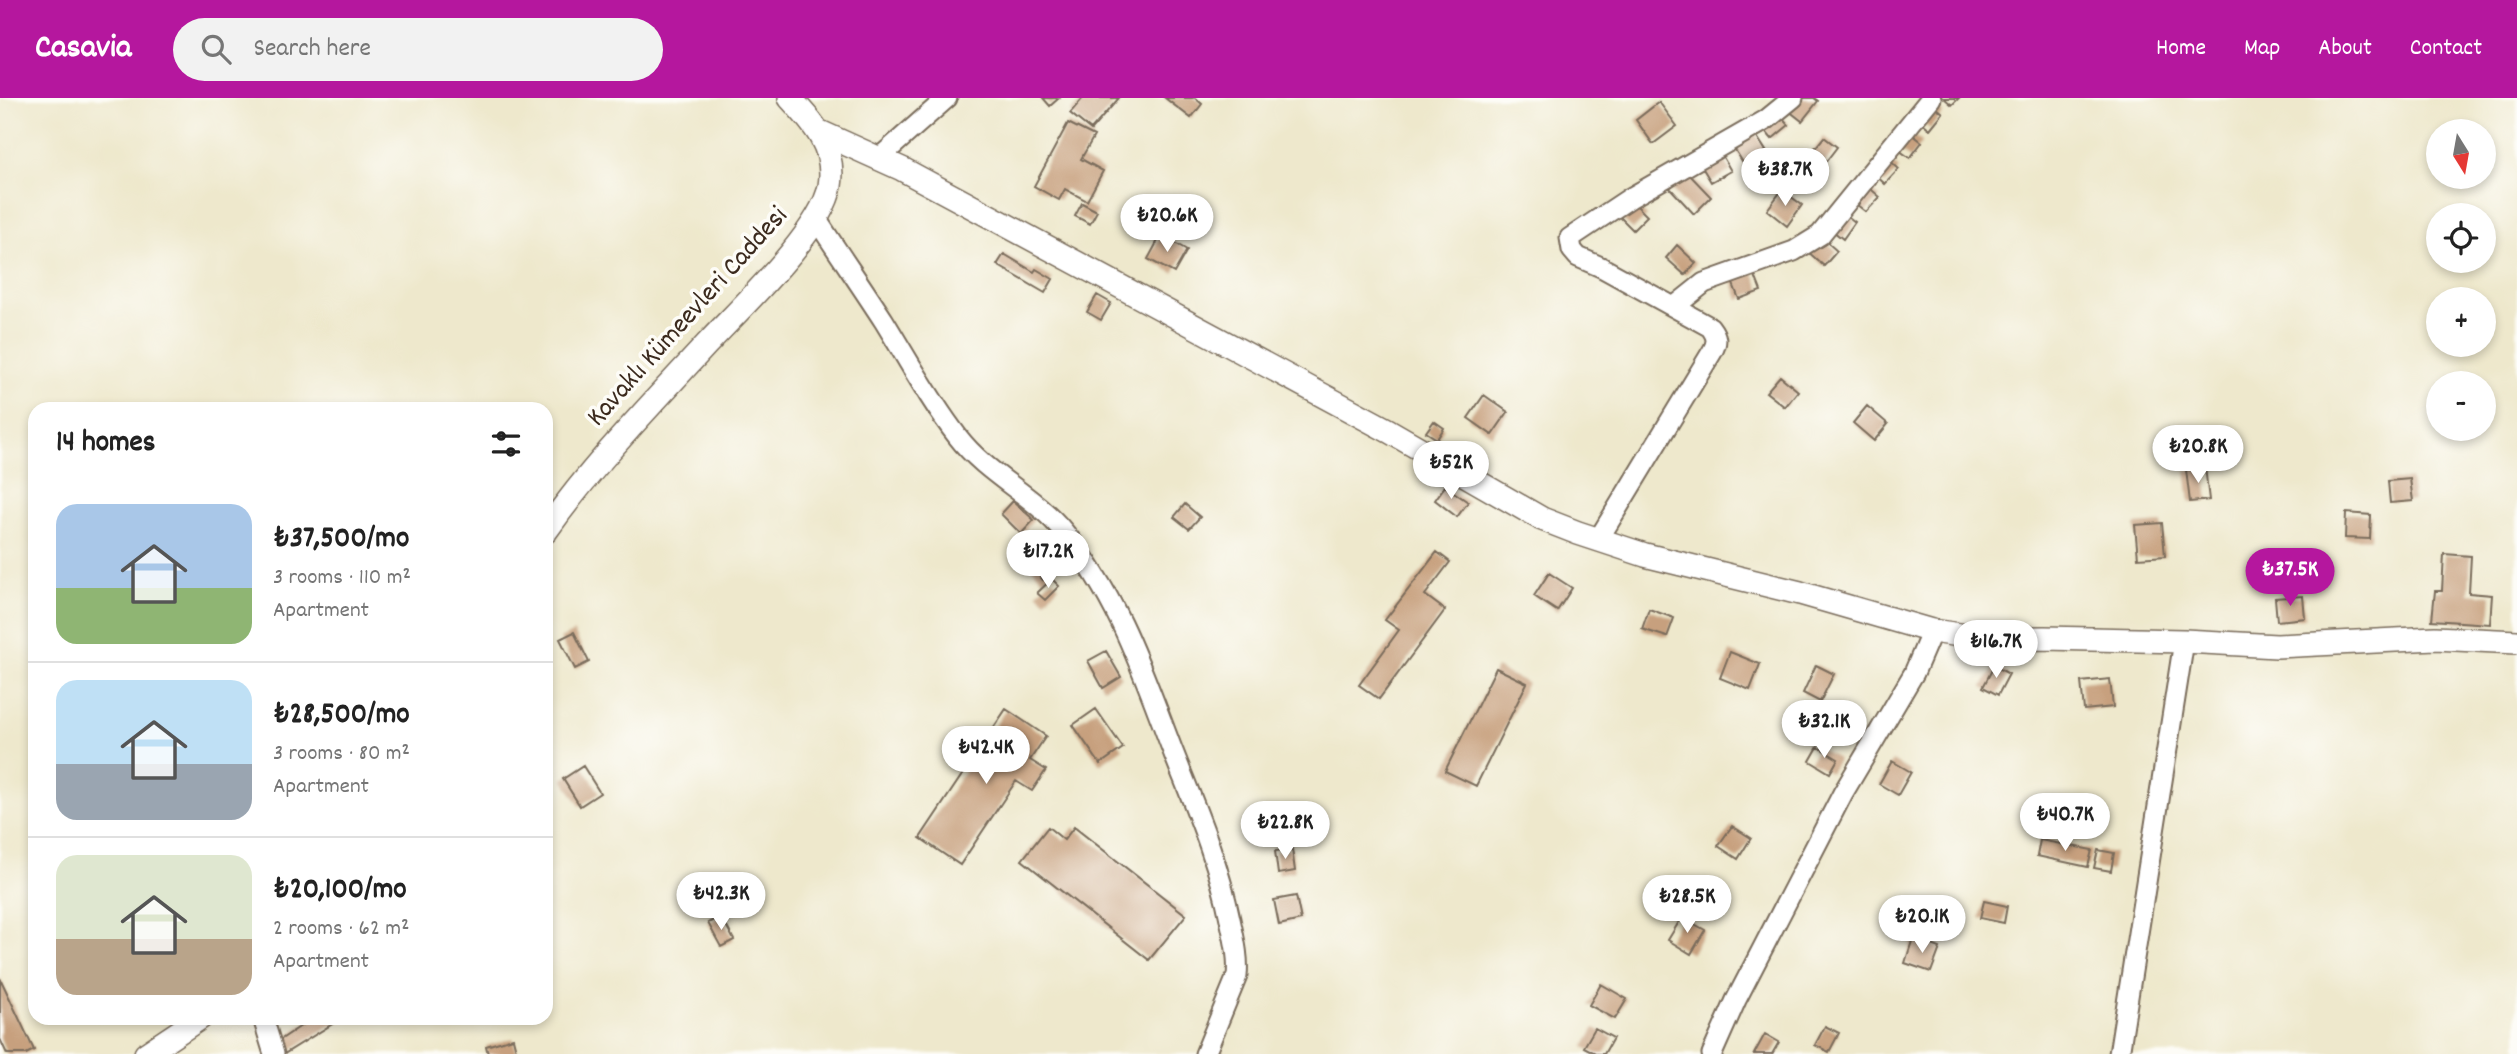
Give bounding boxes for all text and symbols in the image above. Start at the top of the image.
search box [173,18,663,81]
text: Casavia [35,26,131,73]
icon: search [197,30,235,68]
text: Search here [253,31,371,68]
text: Home [2156,32,2206,66]
text: Map [2244,32,2280,66]
text: About [2318,32,2372,66]
text: Contact [2410,32,2482,66]
north arrow [2426,119,2496,189]
map controls [2426,119,2496,441]
pin: ₺38.7K [1728,148,1842,208]
text: ₺38.7K [1757,154,1813,187]
pin: ₺20.6K [1110,194,1224,254]
street label: Kavaklı Kümeevleri Caddesi [579,199,799,437]
text: ₺20.6K [1136,200,1198,233]
button: locate [2426,203,2496,273]
button: + [2426,287,2496,357]
button: − [2426,371,2496,441]
text: 14 homes [56,423,155,466]
icon: filters [487,425,525,463]
pin: ₺20.8K [2141,426,2255,485]
text: ₺20.8K [2168,431,2228,464]
pin: ₺52K [1410,442,1492,501]
text: ₺52K [1429,447,1473,480]
text: ₺37,500/mo [273,519,409,562]
pin: ₺17.2K [991,531,1105,590]
icon: home [112,532,196,616]
text: ₺17.2K [1022,536,1074,569]
pin: ₺37.5K [2233,548,2347,608]
text: ₺37.5K [2262,554,2318,587]
text: 3 rooms · 110 m² [273,562,411,595]
text: Apartment [273,595,369,628]
pin: ₺16.7K [1939,620,2053,680]
text: ₺16.7K [1970,626,2022,659]
text: ₺28,500/mo [273,695,410,738]
pin: ₺32.1K [1767,700,1881,760]
text: ₺32.1K [1798,706,1850,739]
icon: home [112,708,196,792]
pin: ₺42.4K [929,726,1043,786]
text: ₺42.4K [958,732,1014,765]
text: 3 rooms · 80 m² [273,738,410,771]
text: Apartment [273,771,369,804]
pin: ₺40.7K [2008,794,2122,853]
text: ₺40.7K [2036,799,2094,832]
pin: ₺22.8K [1228,802,1342,861]
text: ₺22.8K [1257,807,1313,840]
text: ₺20,100/mo [273,870,407,913]
pin: ₺42.3K [664,872,778,932]
pin: ₺28.5K [1630,876,1744,935]
text: ₺42.3K [692,878,750,911]
text: ₺28.5K [1658,881,1716,914]
icon: home [112,883,196,967]
pin: ₺20.1K [1865,896,1979,955]
text: ₺20.1K [1895,901,1949,934]
text: 2 rooms · 62 m² [273,913,409,946]
text: Apartment [273,946,369,979]

